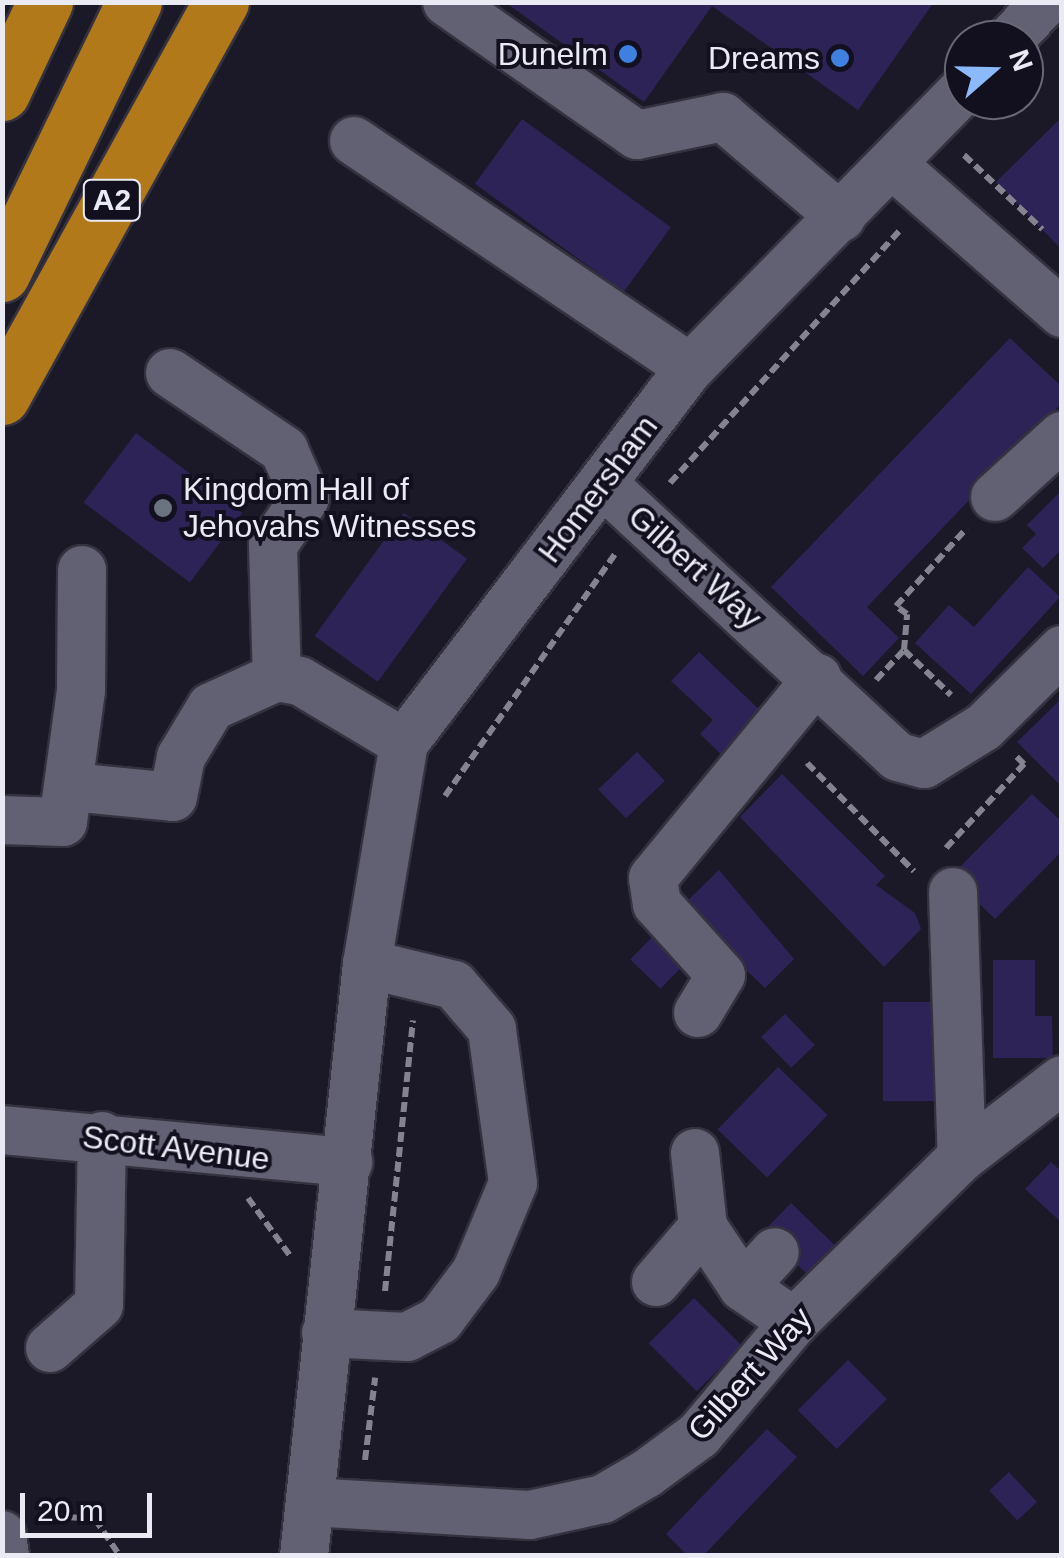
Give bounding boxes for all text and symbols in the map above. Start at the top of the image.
north arrow [944,20,1044,120]
place label: Dunelm [498,35,608,73]
place label: Dreams [708,39,820,77]
marker: Dunelm [617,43,639,65]
text: N [1003,45,1039,75]
marker: Dreams [829,47,851,69]
road number: A2 [82,175,142,225]
street label: Homersham [530,408,666,570]
place label: Kingdom Hall of Jehovahs Witnesses [183,471,476,546]
marker: Kingdom Hall of Jehovahs Witnesses [152,497,174,519]
street label: Gilbert Way [620,497,770,637]
street label: Scott Avenue [79,1117,273,1179]
street label: Gilbert Way [680,1299,820,1449]
scale bar [25,1473,158,1535]
text: 20 m [37,1494,104,1527]

